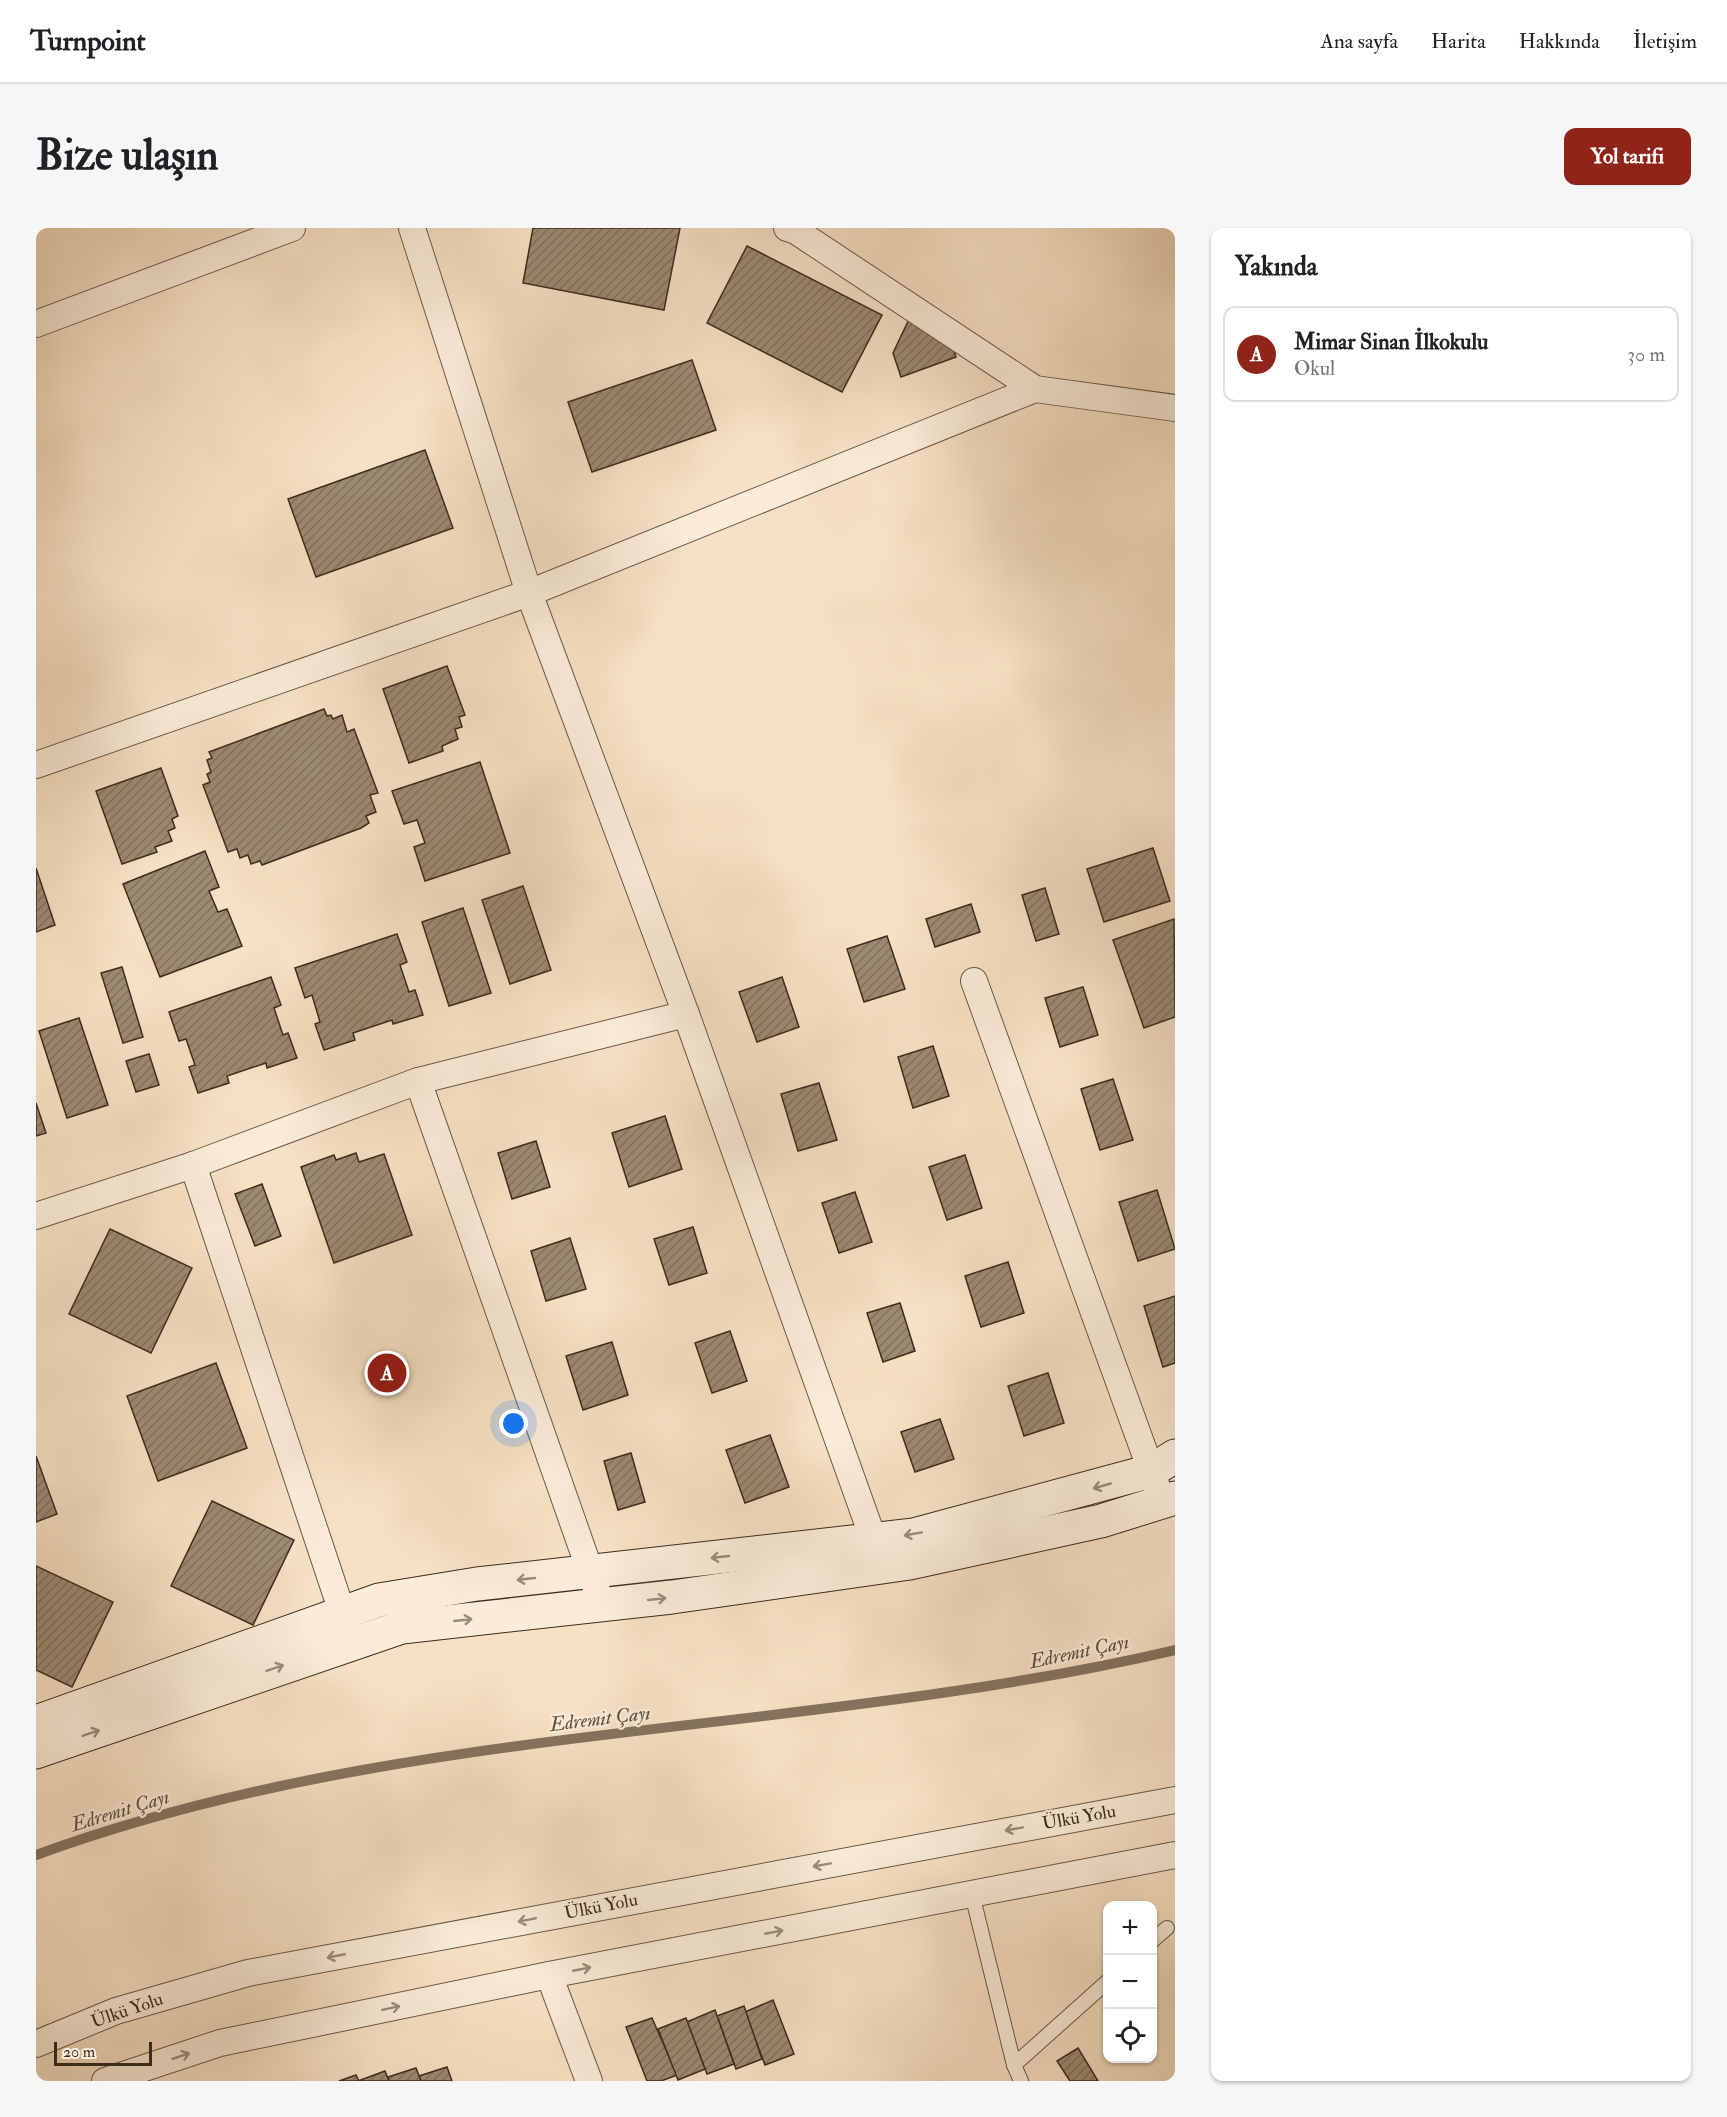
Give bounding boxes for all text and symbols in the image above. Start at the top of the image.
text: Turnpoint [30,24,146,59]
text: Ana sayfa [1321,28,1398,55]
text: Harita [1431,28,1486,55]
text: Hakkında [1519,28,1600,55]
text: İletişim [1633,28,1697,55]
button: Yol tarifi [1564,128,1691,185]
text: Bize ulaşın [36,130,218,182]
text: Yakında [1235,251,1317,283]
text: Mimar Sinan İlkokulu [1294,328,1488,356]
text: A [1250,342,1263,367]
text: 30 m [1627,342,1665,367]
text: Okul [1294,356,1335,381]
pin: A [368,1350,406,1396]
your location [499,1409,528,1438]
one-way arrow [1093,1481,1112,1492]
one-way arrow [904,1529,923,1540]
one-way arrow [710,1552,730,1563]
one-way arrow [516,1574,536,1585]
one-way arrow [647,1593,666,1604]
one-way arrow [453,1614,473,1625]
water label: Edremit Çayı [1025,1629,1131,1675]
one-way arrow [265,1662,284,1673]
water label: Edremit Çayı [546,1700,652,1737]
one-way arrow [81,1727,100,1738]
water label: Edremit Çayı [66,1784,172,1838]
street label: Ülkü Yolu [1040,1800,1118,1835]
one-way arrow [1005,1824,1025,1835]
one-way arrow [813,1860,833,1871]
street label: Ülkü Yolu [562,1888,640,1925]
map controls [1103,1901,1157,2063]
button: + [1103,1901,1157,1955]
one-way arrow [518,1915,538,1926]
one-way arrow [763,1926,783,1937]
one-way arrow [327,1951,346,1962]
button: − [1103,1955,1157,2009]
one-way arrow [572,1963,592,1974]
street label: Ülkü Yolu [88,1987,166,2033]
one-way arrow [381,2002,400,2013]
button: locate [1103,2009,1157,2063]
scale bar [54,2039,152,2066]
text: 20 m [63,2042,95,2062]
one-way arrow [171,2049,190,2060]

